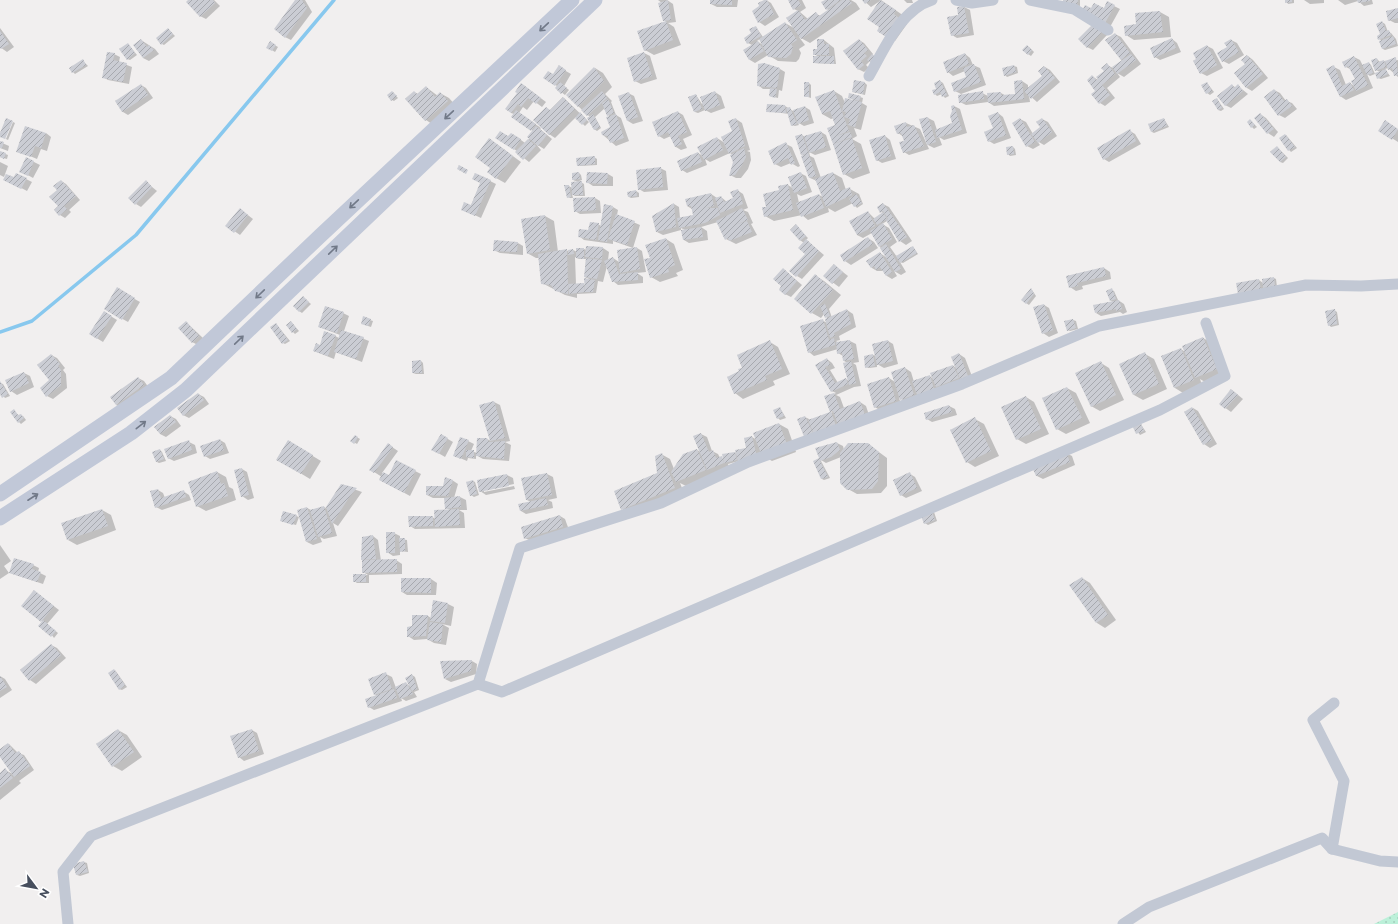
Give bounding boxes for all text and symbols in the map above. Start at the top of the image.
one-way arrow [539,22,549,31]
one-way arrow [444,111,454,120]
one-way arrow [349,199,359,209]
one-way arrow [328,245,338,255]
one-way arrow [255,289,265,299]
one-way arrow [234,335,244,345]
one-way arrow [135,421,146,430]
one-way arrow [27,493,38,501]
north arrow [16,868,56,908]
text: N [36,886,53,901]

